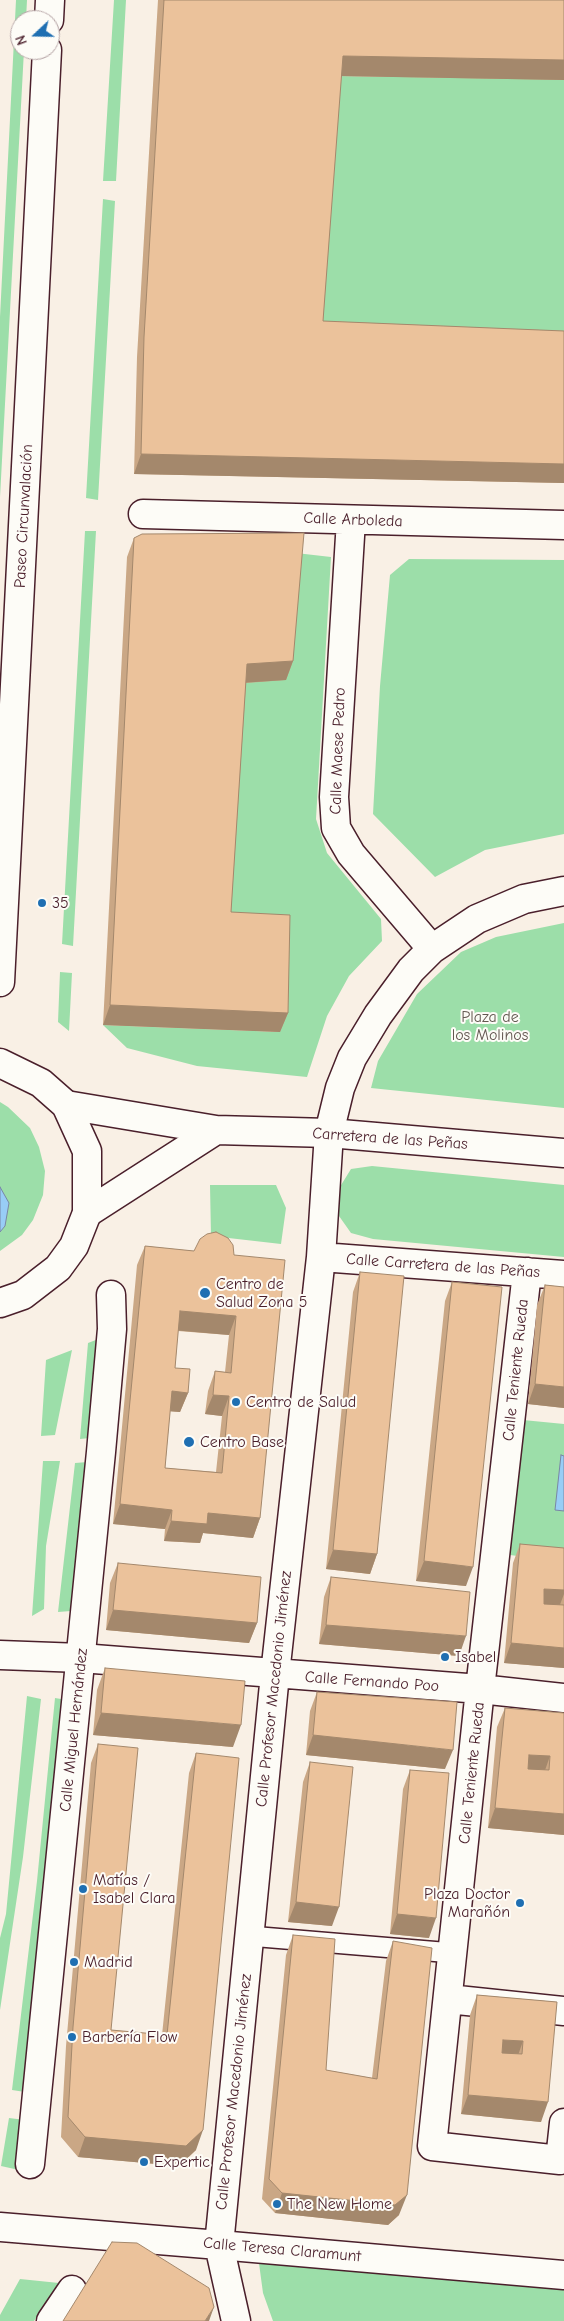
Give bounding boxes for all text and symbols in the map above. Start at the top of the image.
north arrow [10,10,60,60]
text: N [12,33,31,48]
street label: Paseo Circunvalación [11,444,37,588]
street label: Calle Arboleda [303,509,403,531]
street label: Calle Maese Pedro [326,687,350,815]
place label: 35 [52,893,69,913]
marker: 35 [36,897,48,909]
park label: Plaza de los Molinos [452,1007,528,1045]
street label: Carretera de las Peñas [312,1124,468,1154]
street label: Calle Carretera de las Peñas [345,1250,541,1282]
place label: Centro de Salud Zona 5 [216,1274,307,1312]
marker: Centro de Salud Zona 5 [198,1286,212,1300]
street label: Calle Teniente Rueda [499,1298,533,1442]
place label: Centro de Salud [246,1392,356,1412]
marker: Centro de Salud [230,1396,242,1408]
place label: Centro Base [200,1432,284,1452]
marker: Centro Base [182,1435,196,1449]
street label: Calle Profesor Macedonio Jiménez [252,1570,296,1808]
street label: Calle Miguel Hernández [56,1647,92,1813]
place label: Isabel [455,1647,496,1667]
marker: Isabel [439,1651,451,1663]
street label: Calle Fernando Poo [304,1668,440,1696]
street label: Calle Teniente Rueda [455,1701,489,1845]
place label: Matías / Isabel Clara [93,1870,175,1908]
marker: Matías / Isabel Clara [77,1883,89,1895]
place label: Plaza Doctor Marañón [424,1884,510,1922]
marker: Plaza Doctor Marañón [514,1897,526,1909]
place label: Madrid [84,1952,133,1972]
marker: Madrid [68,1956,80,1968]
street label: Calle Profesor Macedonio Jiménez [212,1973,256,2211]
place label: Barbería Flow [82,2027,177,2047]
marker: Barbería Flow [66,2031,78,2043]
place label: Expertic [154,2152,210,2172]
marker: Expertic [138,2156,150,2168]
place label: The New Home [287,2194,392,2214]
marker: The New Home [271,2198,283,2210]
street label: Calle Teresa Claramunt [202,2234,362,2266]

